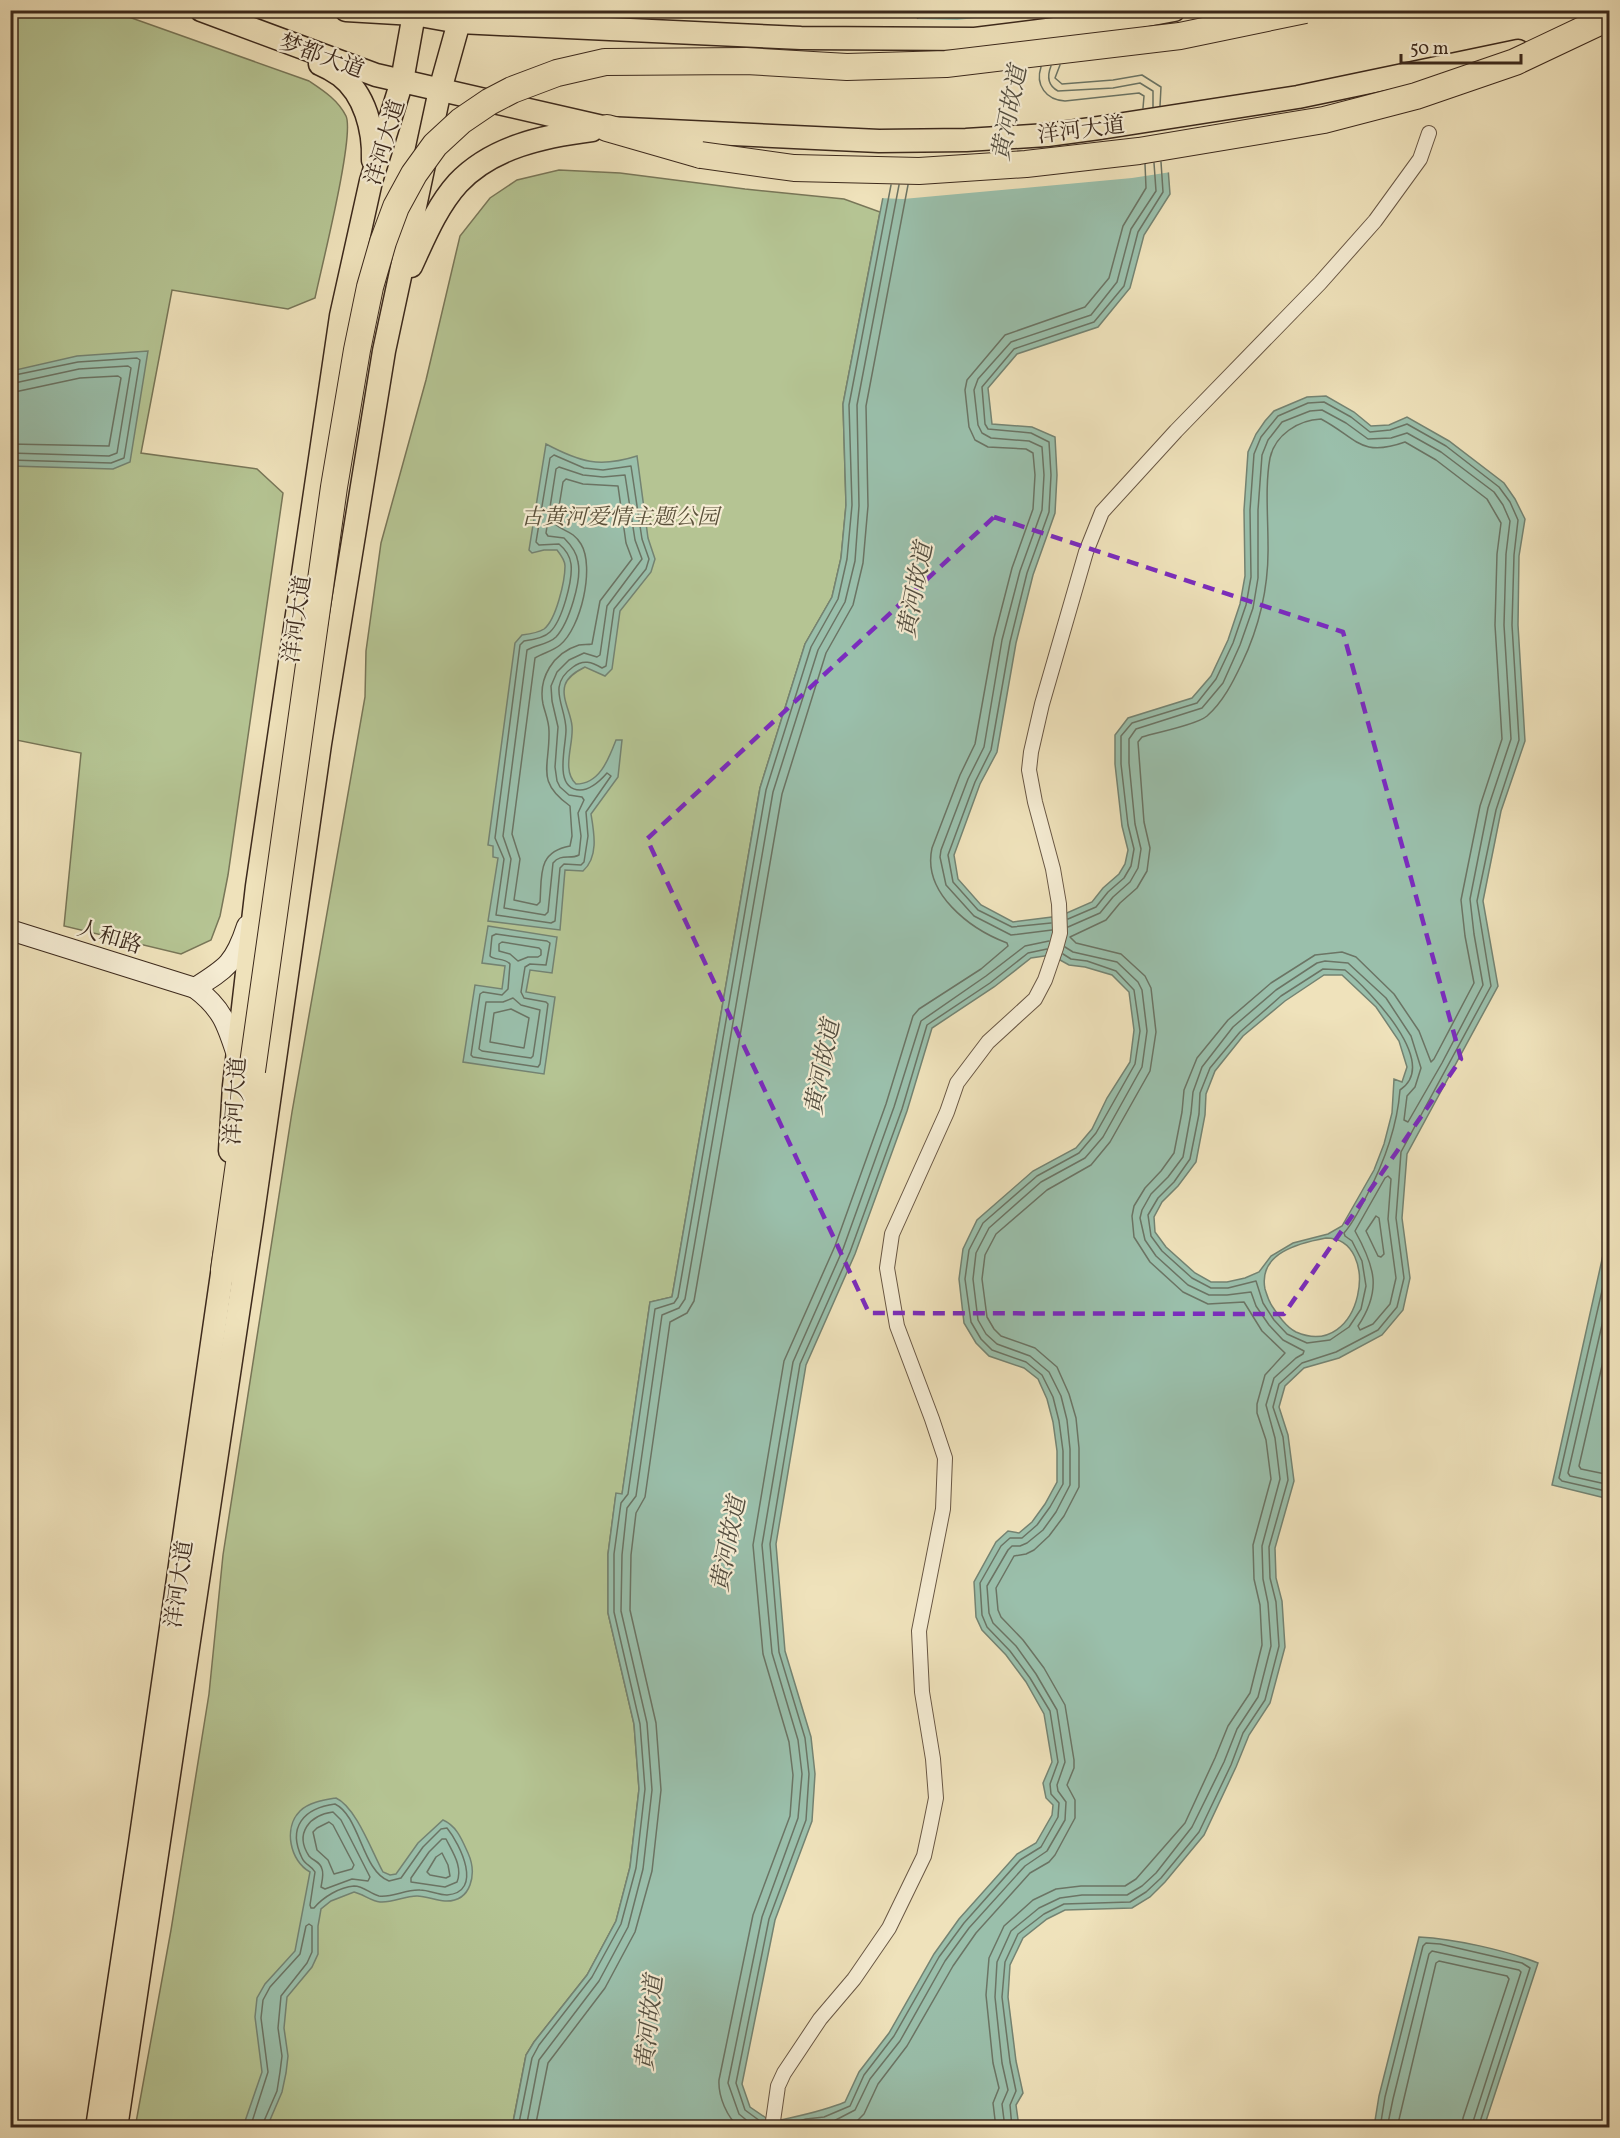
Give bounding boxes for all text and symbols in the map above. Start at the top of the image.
scale bar [1401,27,1521,65]
street label: 梦都大道 [274,28,368,87]
text: 50 m [1410,37,1449,62]
water label: 黄河故道 [985,60,1037,164]
street label: 洋河大道 [359,96,414,189]
street label: 洋河大道 [1036,111,1127,152]
park label: 古黄河爱情主题公园 [521,503,722,534]
water label: 黄河故道 [891,537,943,641]
street label: 洋河大道 [277,574,320,665]
street label: 人和路 [73,914,145,963]
water label: 黄河故道 [798,1014,850,1118]
street label: 洋河大道 [218,1056,255,1146]
water label: 黄河故道 [704,1491,756,1595]
street label: 洋河大道 [159,1539,202,1630]
water label: 黄河故道 [629,1971,673,2073]

